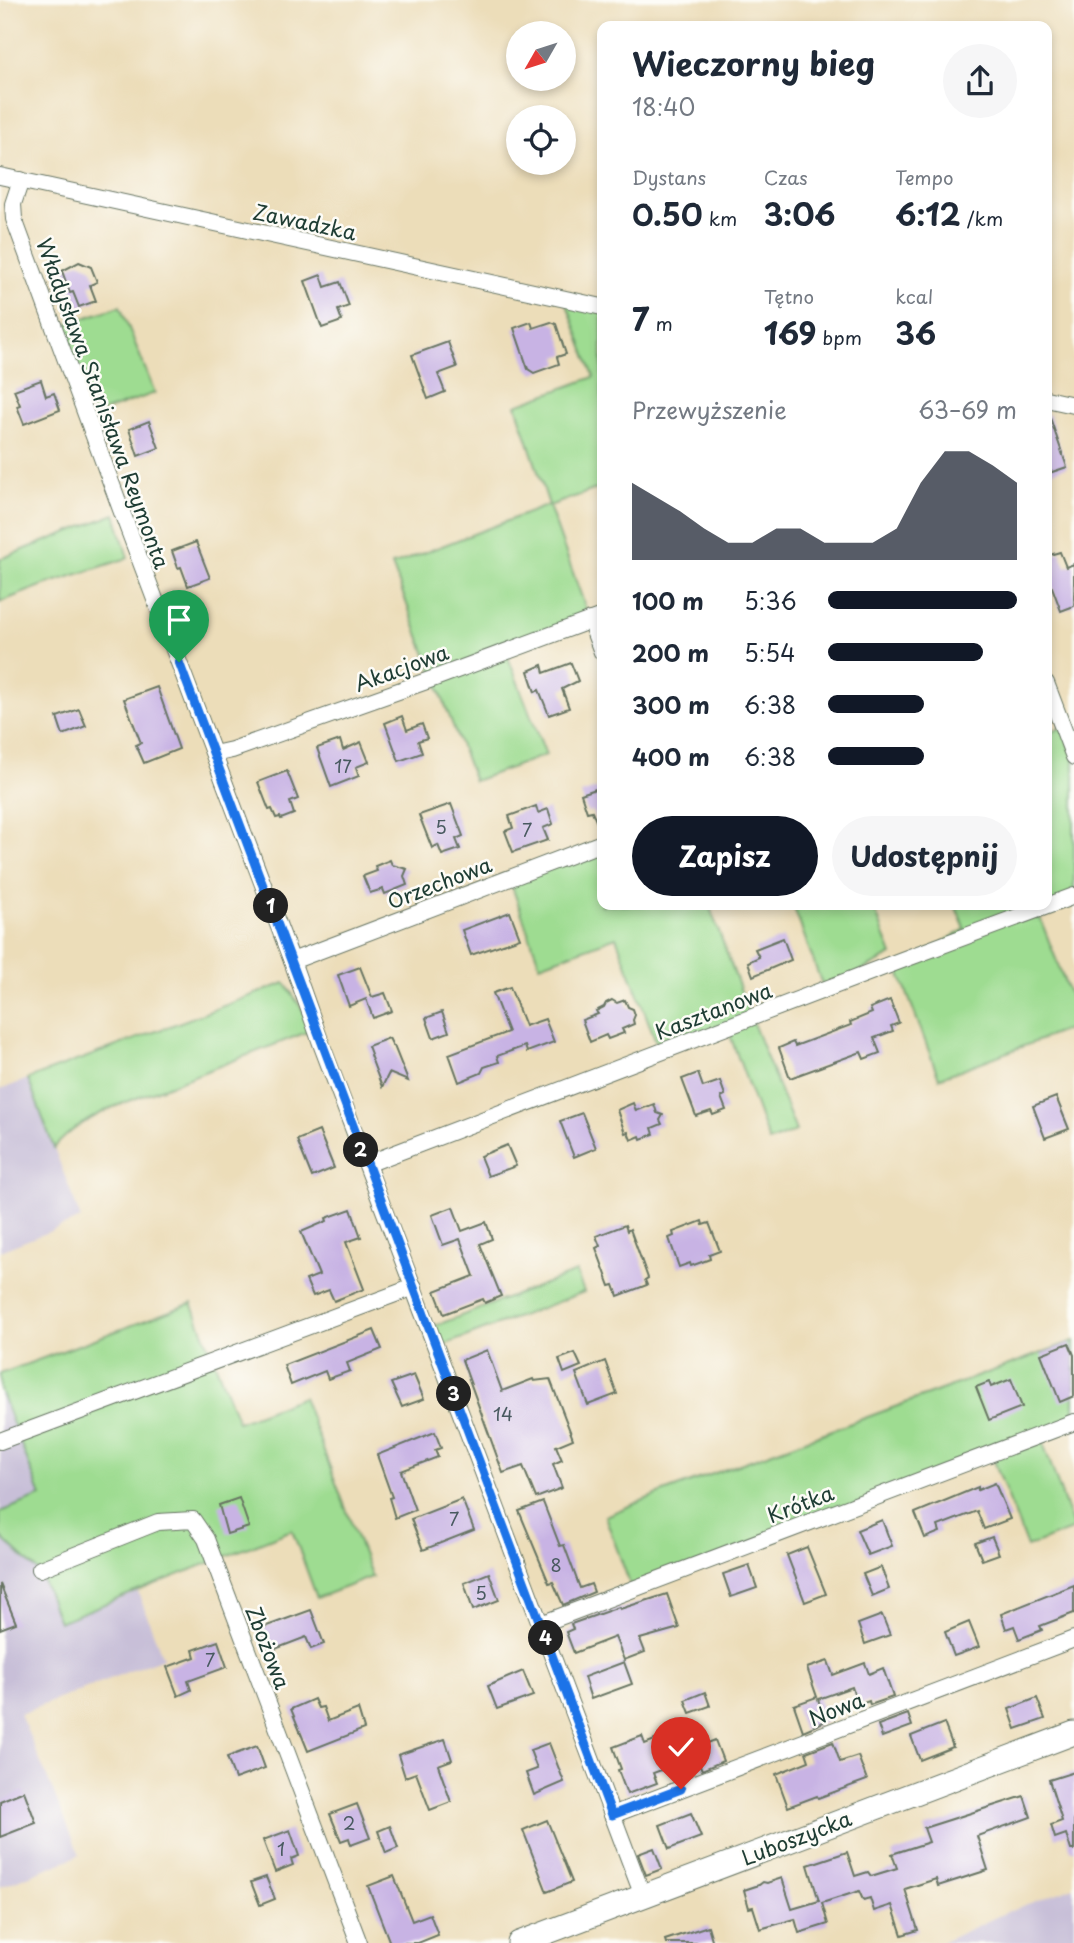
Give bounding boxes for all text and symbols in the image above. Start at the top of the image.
north arrow [506,21,576,91]
map controls [506,21,576,175]
text: Wieczorny bieg [632,39,875,87]
button: share [943,44,1017,118]
text: 18:40 [632,89,695,124]
button: locate [506,105,576,175]
text: Dystans [632,163,706,191]
text: Czas [764,163,808,191]
text: Tempo [895,163,953,191]
text: 0.50 [632,191,703,236]
text: 3:06 [764,191,835,236]
text: 6:12 [895,191,961,236]
street label: Zawadzka [250,194,360,248]
text: km [703,204,737,232]
text: /km [961,204,1003,232]
street label: Władysława Stanisława Reymonta [29,233,179,573]
text: Tętno [764,282,814,310]
text: kcal [895,282,933,310]
text: 7 [632,296,649,341]
text: m [649,309,673,337]
text: 169 [764,310,816,355]
text: 36 [895,310,936,355]
text: bpm [816,323,862,351]
text: Przewyższenie [632,392,787,427]
text: 63–69 m [918,392,1017,427]
text: 100 m [632,583,704,618]
text: 5:36 [744,583,797,618]
pin [149,590,209,662]
icon: arrive [160,601,198,639]
street label: Akacjowa [349,635,453,699]
text: 200 m [632,635,709,670]
text: 5:54 [744,635,795,670]
text: 300 m [632,687,710,722]
text: 6:38 [744,687,796,722]
text: 400 m [632,739,710,774]
text: 6:38 [744,739,796,774]
house number: 17 [334,752,352,779]
house number: 5 [435,813,447,840]
house number: 7 [522,816,532,843]
button: Zapisz [632,816,818,896]
button: Udostępnij [832,816,1017,896]
street label: Orzechowa [382,847,496,917]
pin: 1 [254,888,288,923]
text: 1 [266,891,275,919]
street label: Kasztanowa [650,973,776,1047]
pin: 2 [344,1132,378,1168]
text: 2 [354,1135,367,1163]
pin: 3 [436,1376,472,1412]
text: 3 [447,1379,460,1407]
house number: 14 [493,1400,513,1427]
street label: Krótka [762,1476,838,1530]
house number: 7 [449,1505,459,1532]
house number: 8 [550,1551,562,1578]
house number: 5 [475,1579,487,1606]
street label: Zbożowa [238,1601,300,1693]
pin: 4 [528,1620,564,1656]
text: 4 [539,1623,552,1651]
house number: 7 [205,1646,215,1673]
street label: Nowa [804,1683,868,1733]
pin [651,1717,711,1789]
icon: check [662,1728,700,1766]
street label: Luboszycka [736,1801,856,1873]
house number: 2 [343,1809,355,1836]
house number: 1 [277,1835,285,1862]

